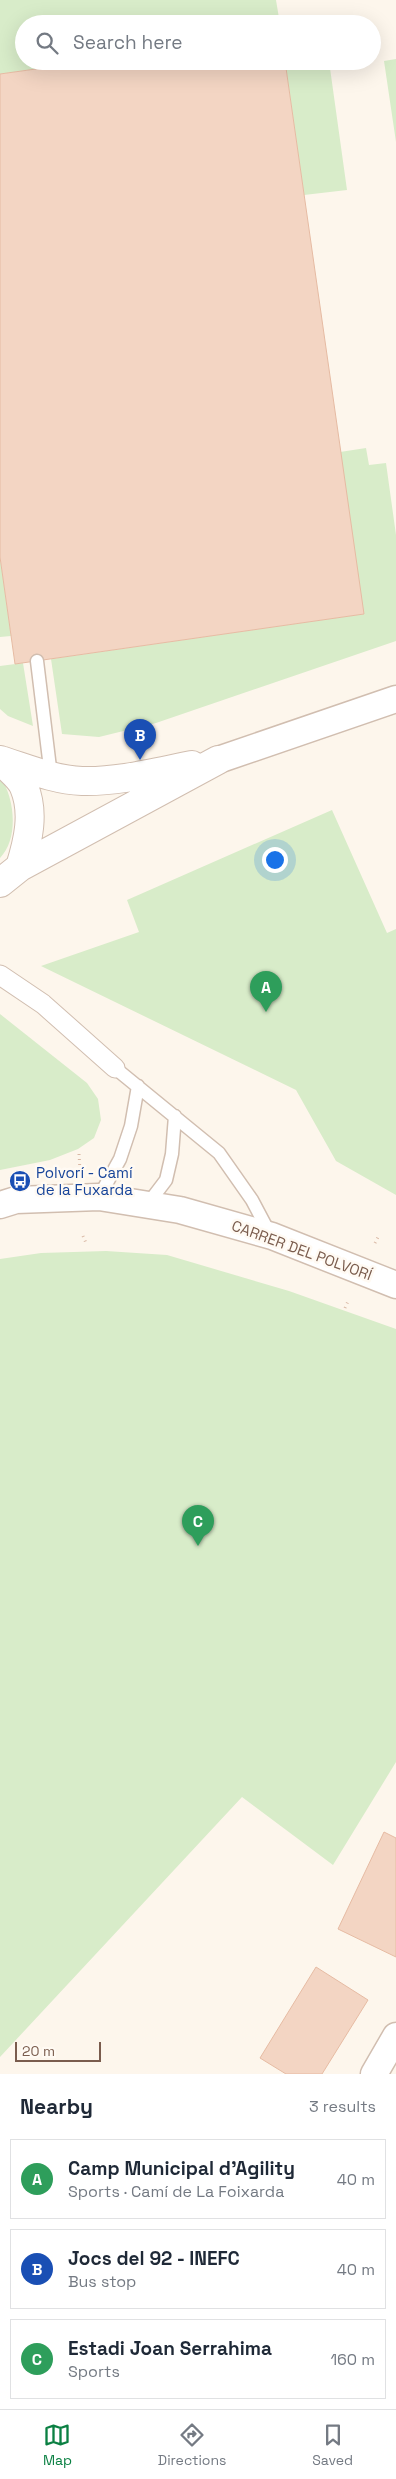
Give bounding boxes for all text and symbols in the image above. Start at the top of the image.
search box [15,15,381,70]
icon: search [33,29,61,57]
text: Search here [73,30,183,55]
pin: B [124,719,156,760]
your location [262,847,288,873]
pin: A [250,971,282,1012]
place label: Polvorí - Camí de la Fuxarda [36,1163,133,1199]
bus stop icon: Polvorí - Camí de la Fuxarda [8,1169,32,1193]
street label: CARRER DEL POLVORÍ [229,1216,375,1284]
pin: C [182,1505,214,1546]
scale bar [15,2039,101,2062]
text: 20 m [22,2042,55,2060]
text: Nearby [20,2093,93,2120]
text: 3 results [309,2096,376,2117]
text: Camp Municipal d'Agility [68,2156,295,2181]
text: A [32,2169,42,2190]
text: 40 m [337,2169,375,2190]
text: Sports · Camí de La Foixarda [68,2181,284,2202]
text: Jocs del 92 - INEFC [68,2246,240,2271]
text: B [32,2259,42,2280]
text: 40 m [337,2259,375,2280]
text: Bus stop [68,2271,136,2292]
text: Estadi Joan Serrahima [68,2336,272,2361]
text: C [32,2349,42,2370]
text: 160 m [330,2349,375,2370]
text: Sports [68,2361,120,2382]
tab: Map [43,2421,72,2469]
tab: Directions [158,2421,226,2469]
tab: Saved [312,2421,353,2469]

